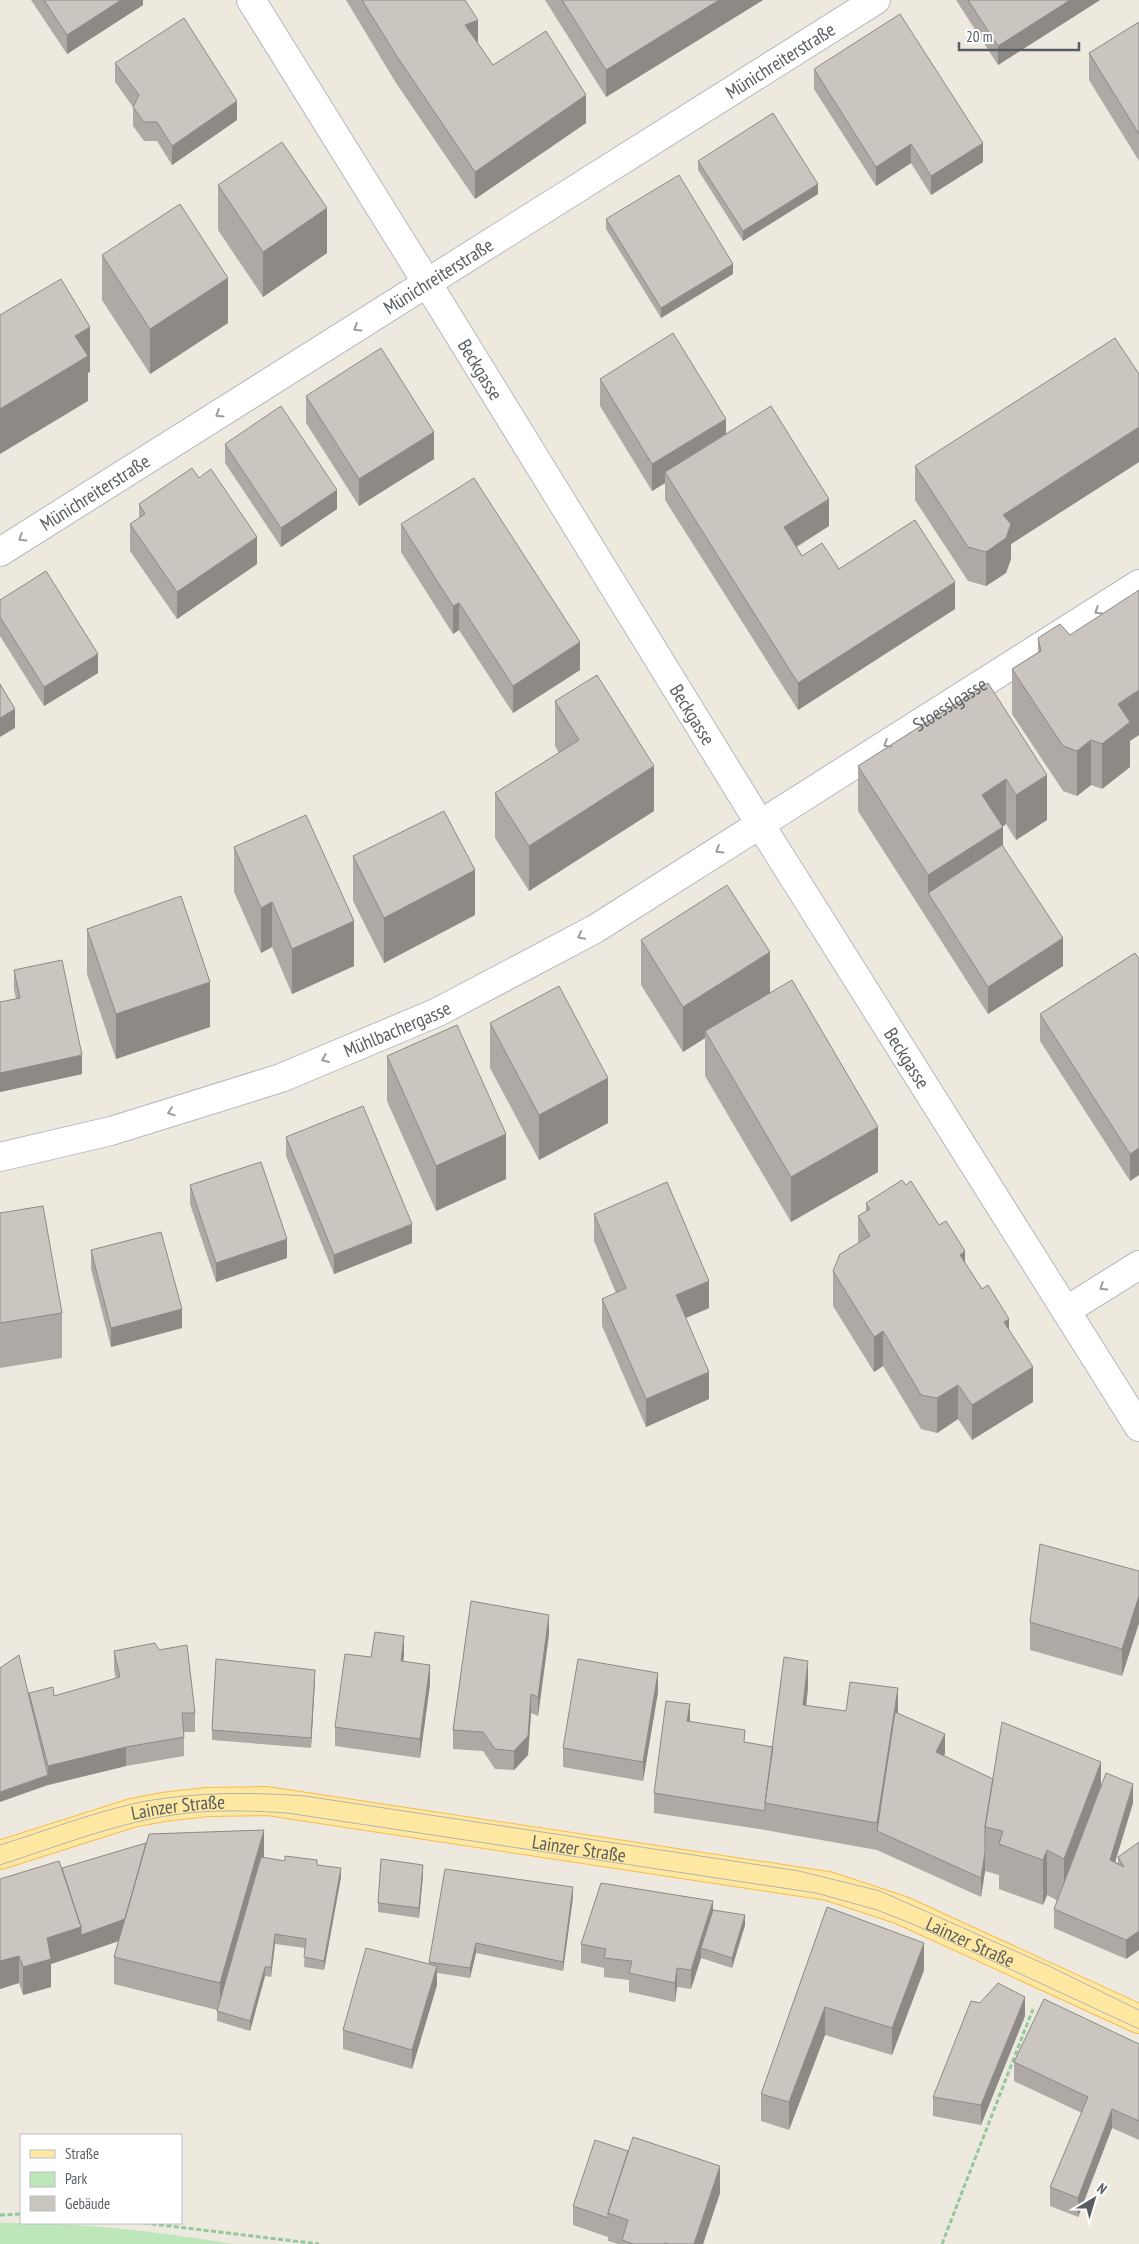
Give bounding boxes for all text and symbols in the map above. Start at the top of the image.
street label: Münichreiterstraße [721,17,839,104]
scale bar [959,20,1079,52]
text: 20 m [966,27,992,46]
street label: Münichreiterstraße [379,232,498,319]
one-way arrow [353,322,362,331]
street label: Beckgasse [453,335,508,405]
one-way arrow [215,408,224,418]
street label: Münichreiterstraße [35,449,154,536]
one-way arrow [18,531,27,541]
one-way arrow [1094,604,1103,614]
street label: Stoesslgasse [908,672,991,736]
street label: Beckgasse [665,680,721,750]
one-way arrow [883,738,892,748]
one-way arrow [716,844,725,854]
one-way arrow [577,930,586,940]
street label: Mühlbachergasse [340,995,455,1062]
street label: Beckgasse [879,1023,935,1093]
one-way arrow [321,1054,329,1064]
one-way arrow [167,1107,176,1117]
one-way arrow [1099,1281,1108,1291]
street label: Lainzer Straße [129,1790,225,1825]
street label: Lainzer Straße [530,1829,628,1867]
street label: Lainzer Straße [922,1911,1019,1972]
legend [20,2134,182,2224]
text: Straße [65,2144,99,2163]
text: Park [65,2169,87,2188]
north arrow [1069,2174,1119,2224]
text: N [1093,2179,1111,2198]
text: Gebäude [65,2194,110,2213]

